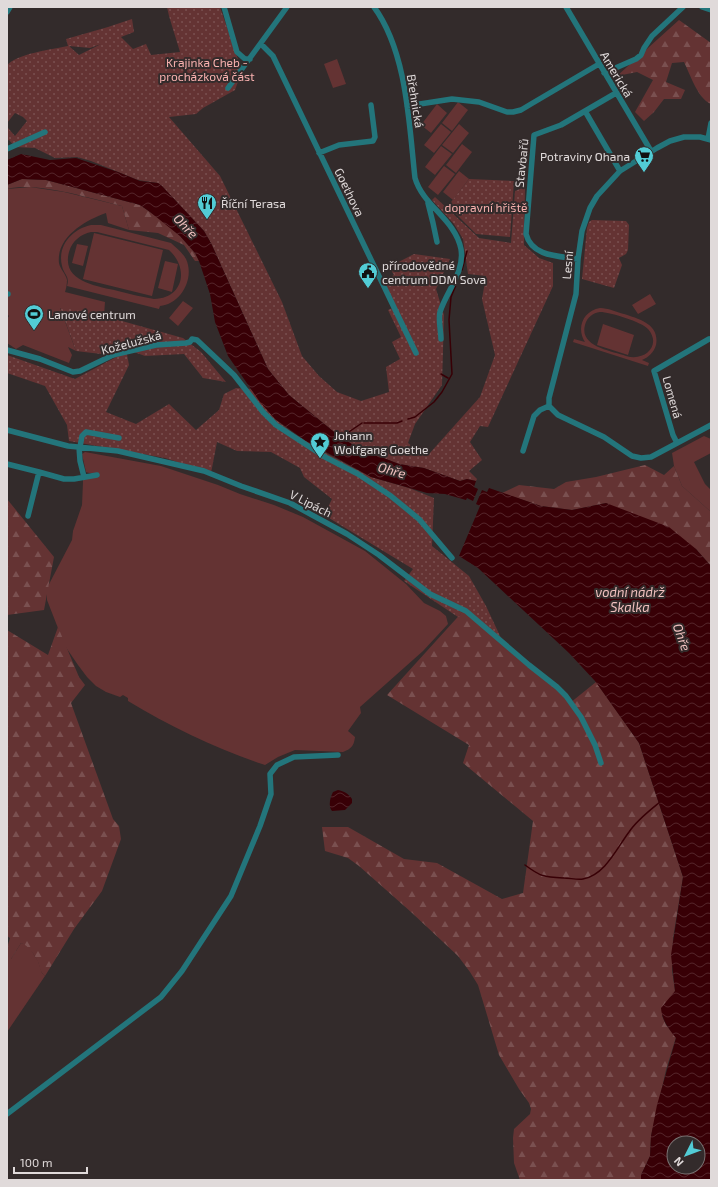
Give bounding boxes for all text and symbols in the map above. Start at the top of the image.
street label: Americká [598,49,636,99]
park label: Krajinka Cheb - procházková část [159,55,255,83]
street label: Břehnická [405,73,427,129]
street label: Stavbařů [511,138,531,188]
supermarket icon: Potraviny Ohana [633,145,655,173]
place label: Potraviny Ohana [540,149,630,163]
street label: Goethova [332,166,368,218]
restaurant icon: Říční Terasa [196,192,218,220]
place label: Říční Terasa [221,196,286,210]
park label: dopravní hřiště [445,200,527,214]
water label: Ohře [170,210,202,242]
street label: Lesní [559,249,575,280]
place label: přírodovědné centrum DDM Sova [382,258,486,286]
public building icon: přírodovědné centrum DDM Sova [357,261,379,289]
sports icon: Lanové centrum [23,303,45,331]
place label: Lanové centrum [48,307,136,321]
street label: Koželužská [99,327,163,357]
street label: Lomená [660,374,686,420]
place label: Johann Wolfgang Goethe [334,428,428,456]
place icon: Johann Wolfgang Goethe [309,431,331,459]
water label: Ohře [376,458,408,482]
street label: V Lipách [288,486,334,520]
water label: vodní nádrž Skalka [595,584,665,615]
water label: Ohře [670,621,694,653]
north arrow [666,1135,706,1175]
scale bar [14,1149,87,1175]
text: 100 m [20,1155,52,1169]
text: N [671,1155,686,1169]

